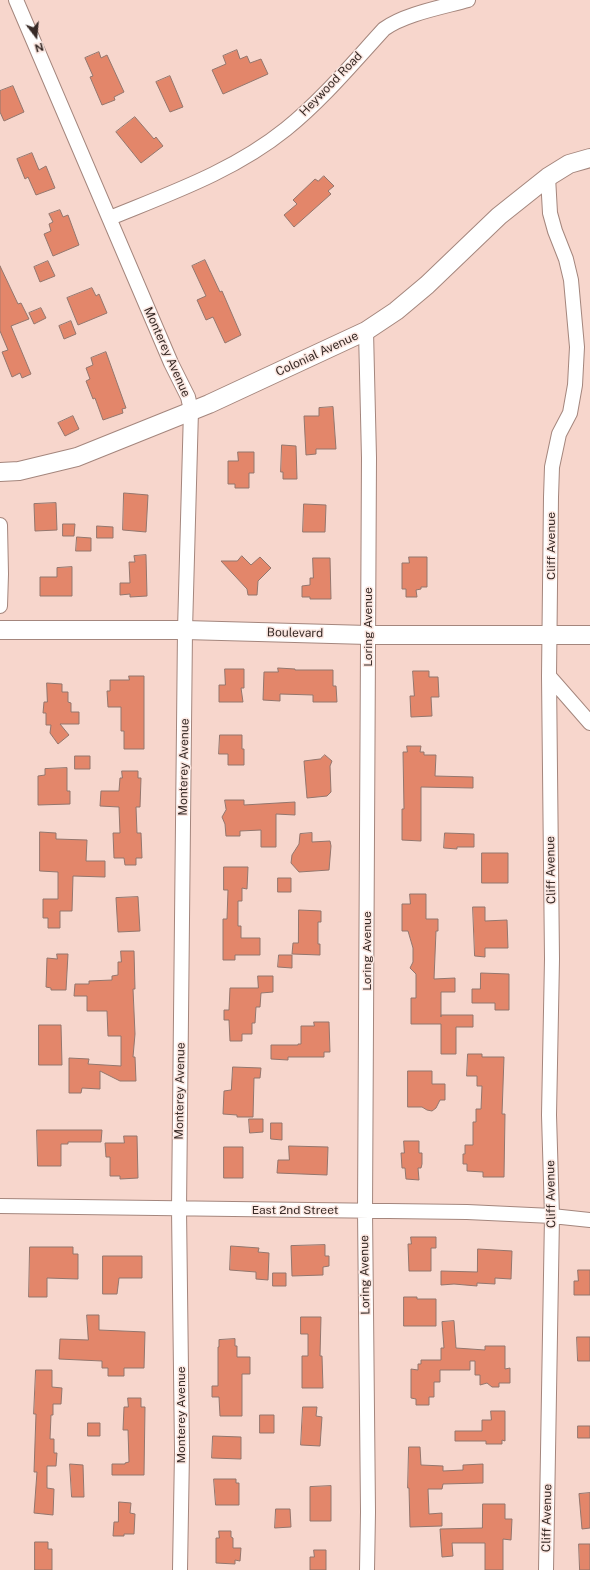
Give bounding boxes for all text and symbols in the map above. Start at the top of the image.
north arrow [16,16,56,56]
text: N [34,41,45,54]
street label: Heywood Road [297,49,365,119]
street label: Monterey Avenue [141,305,193,399]
street label: Colonial Avenue [273,329,361,379]
street label: Cliff Avenue [544,512,558,580]
street label: Loring Avenue [361,587,375,667]
street label: Boulevard [267,625,323,641]
street label: Monterey Avenue [176,718,192,816]
street label: Cliff Avenue [543,836,559,904]
street label: Loring Avenue [360,911,374,991]
street label: Monterey Avenue [172,1042,188,1140]
street label: Cliff Avenue [543,1160,559,1228]
street label: East 2nd Street [252,1203,338,1217]
street label: Loring Avenue [357,1235,373,1315]
street label: Monterey Avenue [174,1366,188,1464]
street label: Cliff Avenue [539,1484,555,1552]

